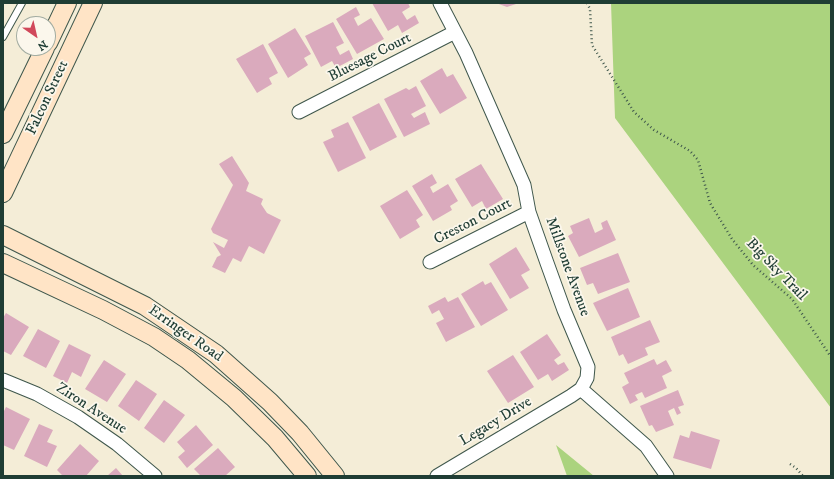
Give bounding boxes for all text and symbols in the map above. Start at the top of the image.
north arrow [16,16,56,56]
street label: Bluesage Court [326,29,414,87]
text: N [34,37,50,53]
street label: Falcon Street [23,58,73,138]
street label: Creston Court [431,195,515,249]
street label: Millstone Avenue [541,215,593,319]
street label: Big Sky Trail [742,235,810,305]
street label: Erringer Road [144,302,226,366]
street label: Ziron Avenue [52,379,130,439]
street label: Legacy Drive [457,393,535,451]

